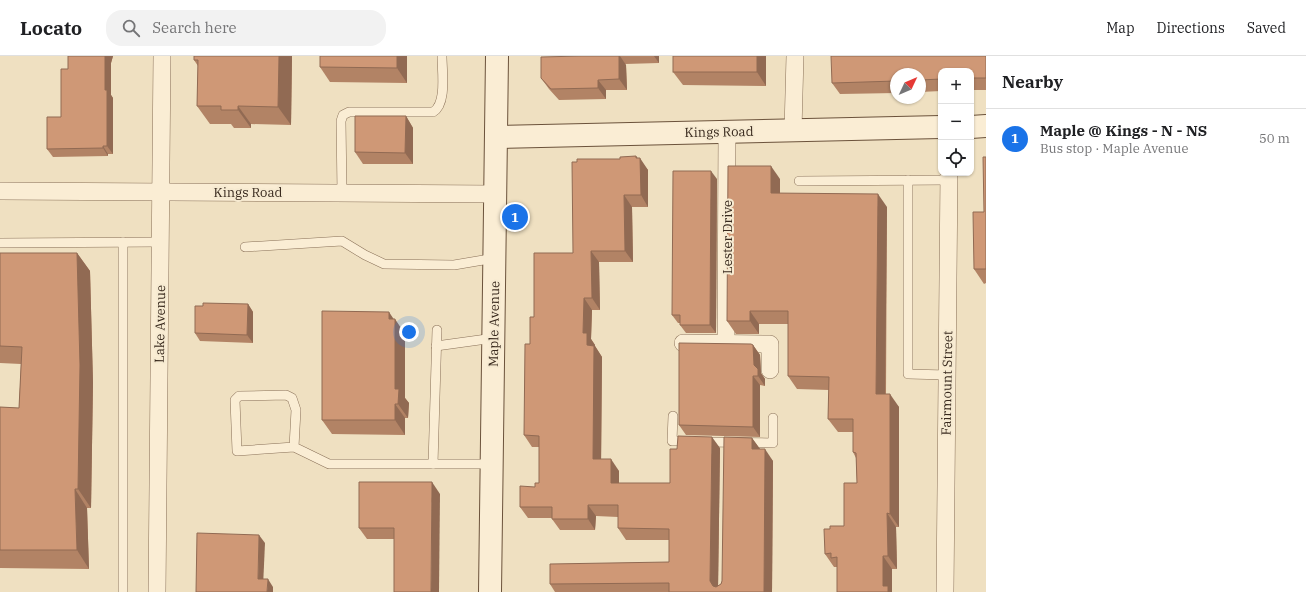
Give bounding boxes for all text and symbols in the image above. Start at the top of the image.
search box [106,10,386,46]
text: Locato [20,16,82,40]
icon: search [120,17,142,39]
text: Search here [152,18,237,37]
text: Map [1106,19,1135,37]
text: Directions [1157,19,1225,37]
text: Saved [1247,19,1286,37]
north arrow [890,68,926,104]
map controls [938,68,974,176]
button: + [938,68,974,104]
text: Nearby [1002,71,1063,93]
button: − [938,104,974,140]
text: Maple @ Kings - N - NS [1040,121,1207,140]
street label: Kings Road [684,123,754,141]
text: 1 [1011,130,1019,147]
text: 50 m [1259,130,1290,147]
button: locate [938,140,974,176]
text: Bus stop · Maple Avenue [1040,140,1188,157]
street label: Kings Road [213,184,283,201]
street label: Lester Drive [719,200,736,274]
pin: 1 [502,202,528,232]
street label: Maple Avenue [485,281,503,367]
street label: Lake Avenue [151,285,169,363]
your location [399,322,419,342]
street label: Fairmount Street [938,330,956,436]

